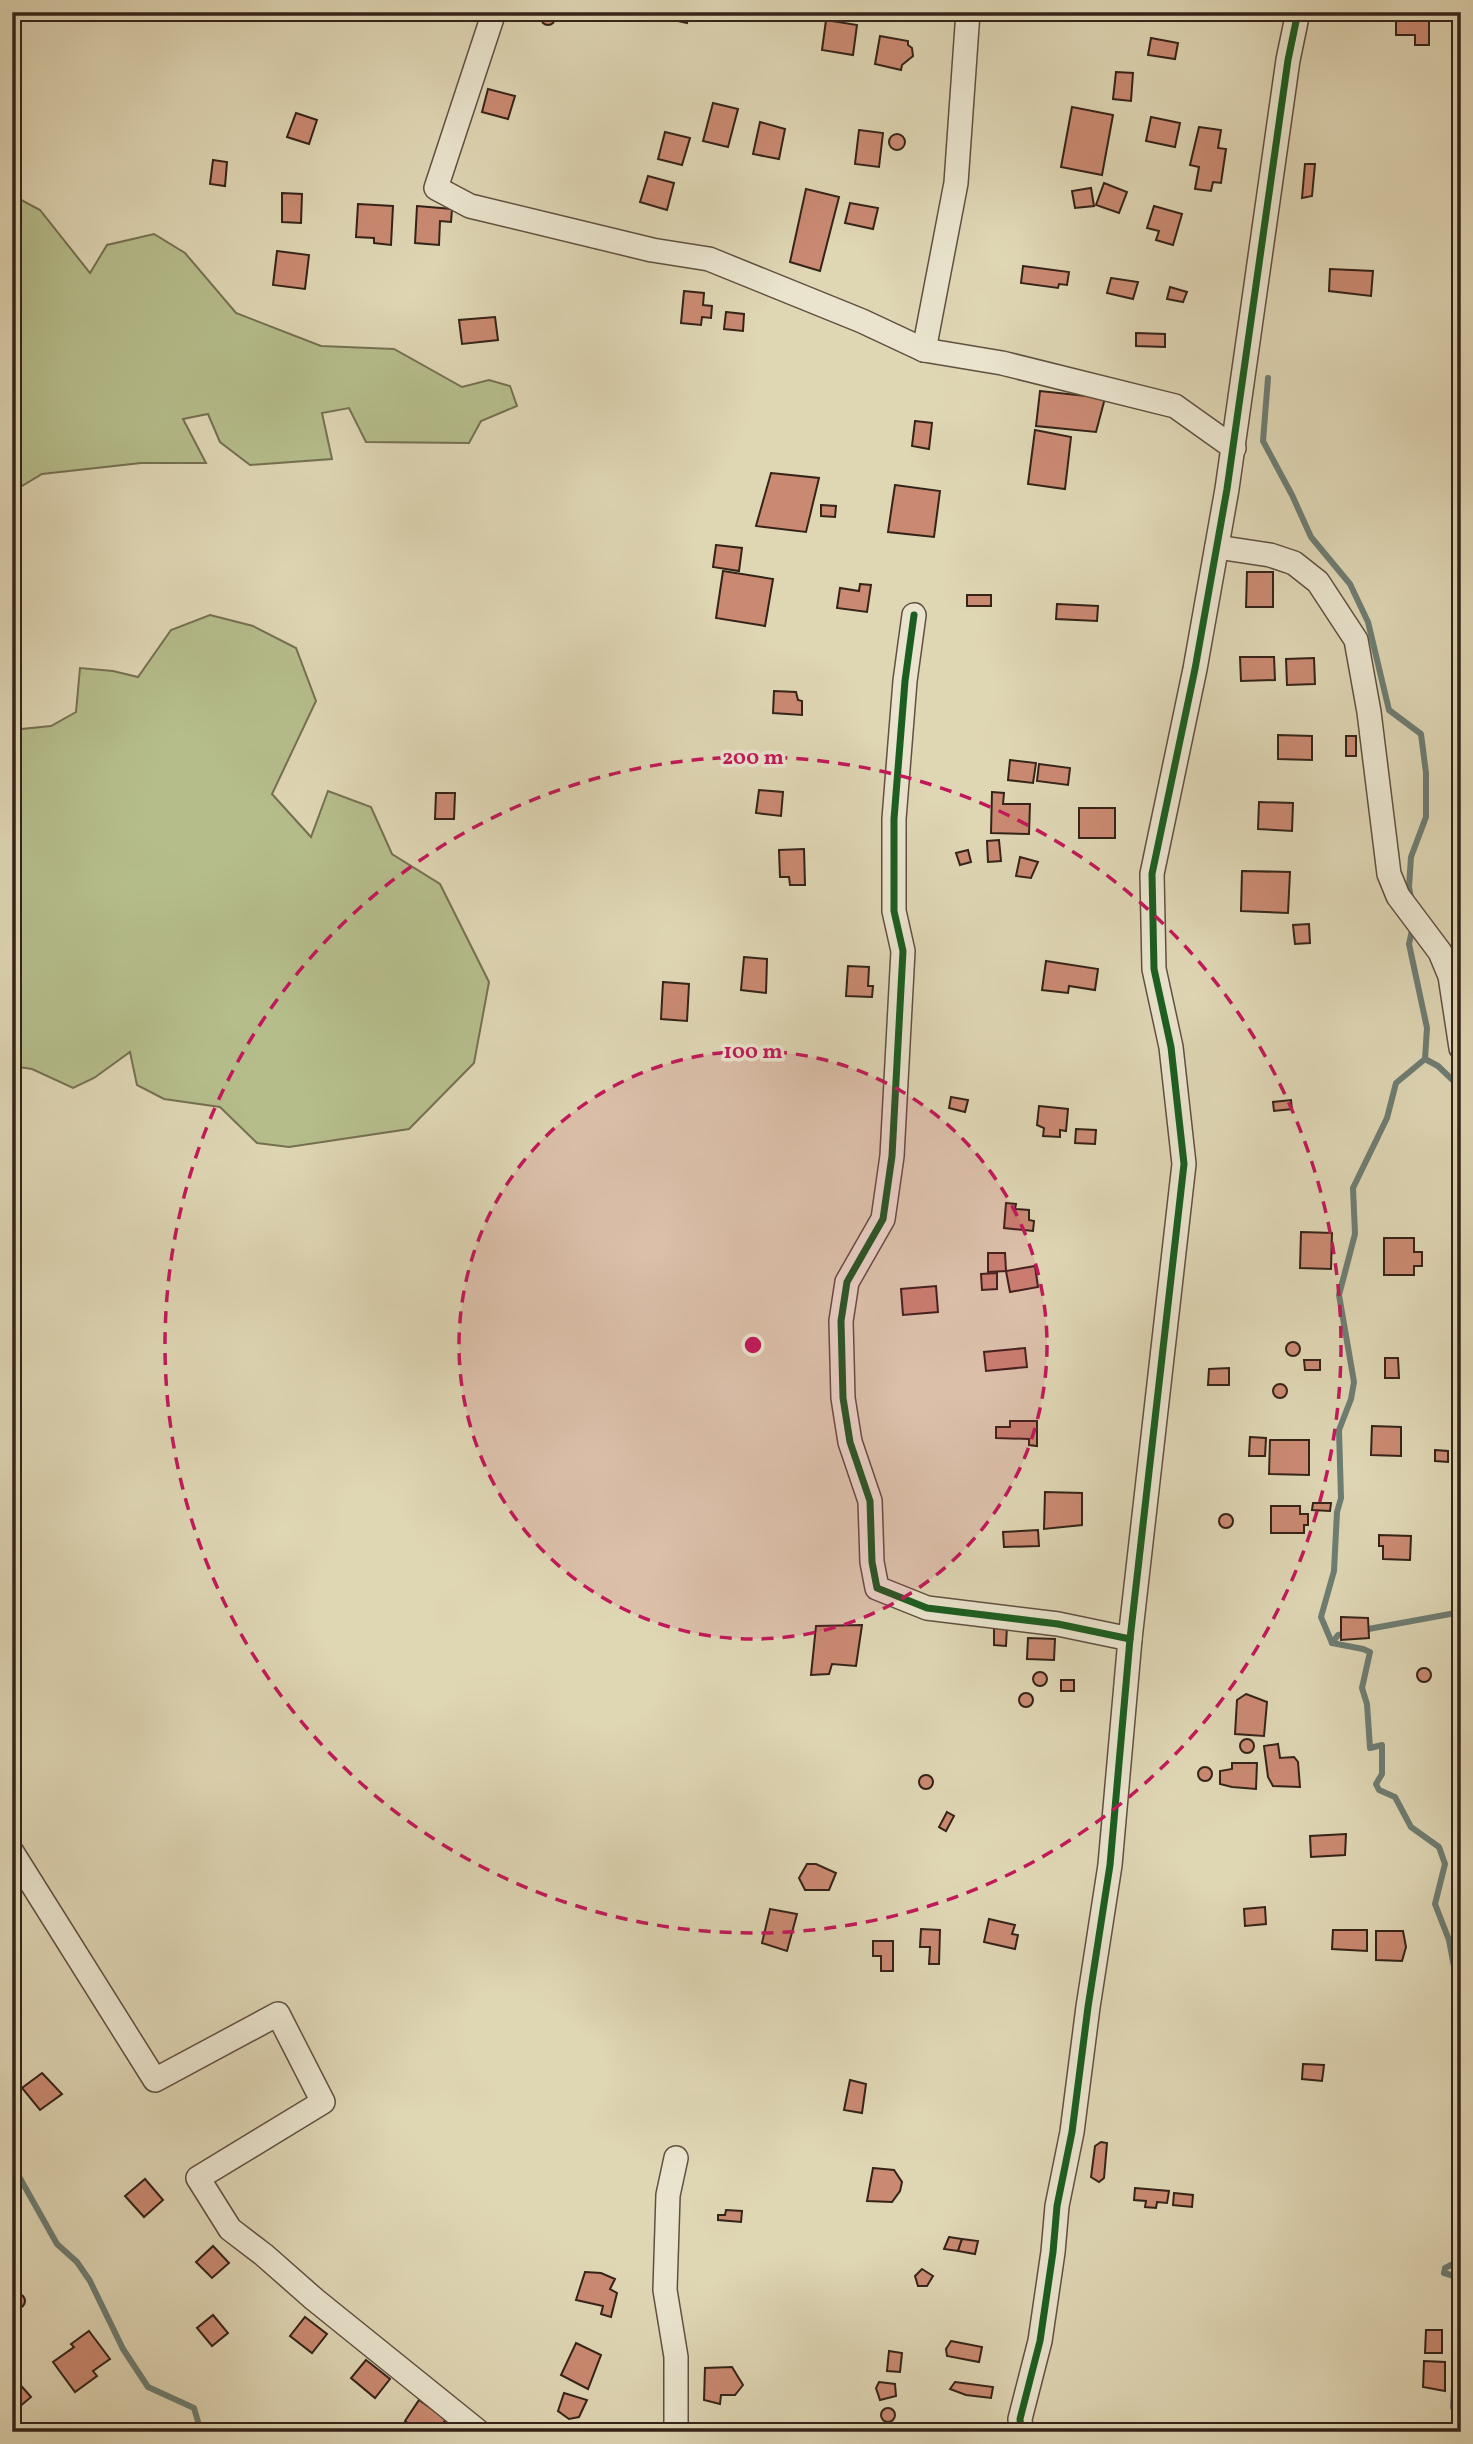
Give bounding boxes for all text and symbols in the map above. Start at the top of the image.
text: 200 m [722,744,784,773]
text: 100 m [723,1038,783,1067]
centre of rings [741,1333,765,1357]

